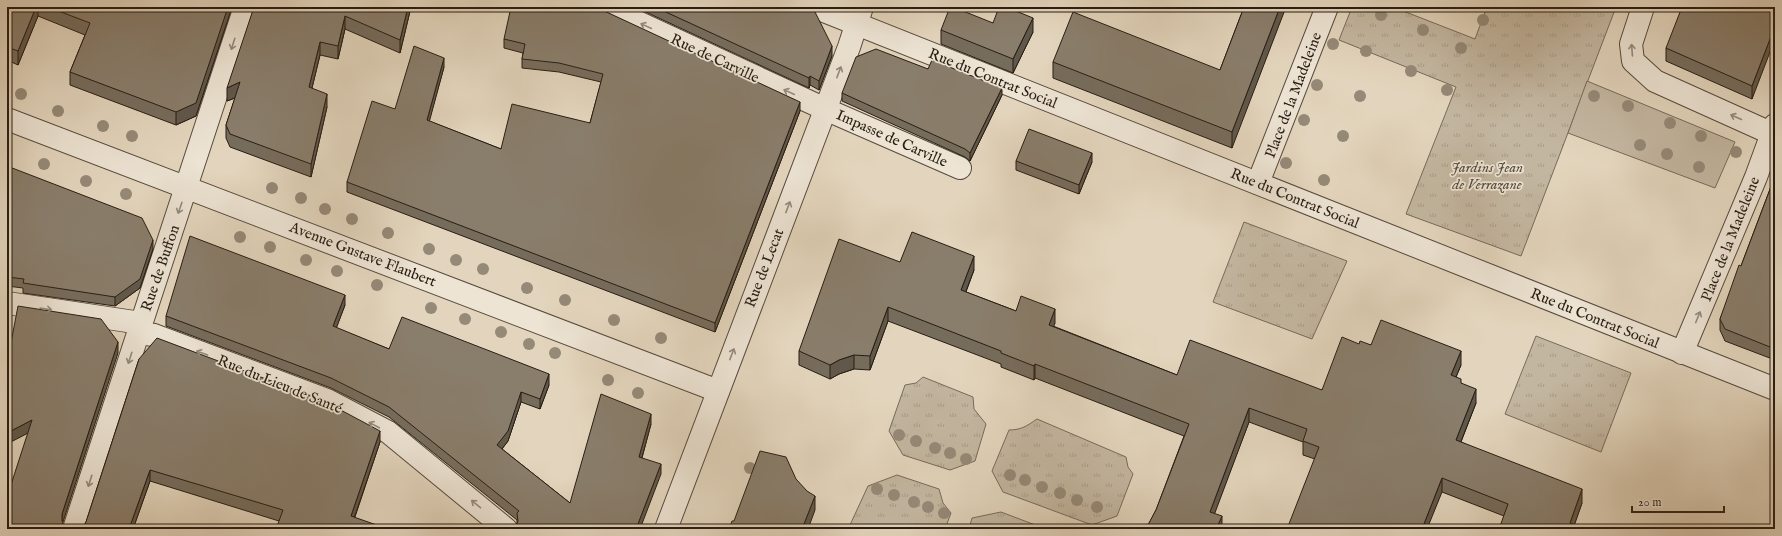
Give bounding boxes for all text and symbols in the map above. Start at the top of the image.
one-way arrow [640,22,652,29]
street label: Rue de Carville [667,30,762,87]
street label: Place de la Madeleine [1261,30,1326,161]
one-way arrow [229,37,236,50]
street label: Rue du Contrat Social [926,44,1061,113]
one-way arrow [1628,44,1635,57]
one-way arrow [835,67,843,79]
one-way arrow [784,88,796,95]
street label: Impasse de Carville [833,105,951,172]
one-way arrow [1731,113,1743,120]
park label: Jardins Jean de Verrazane [1451,158,1523,194]
street label: Rue du Contrat Social [1228,164,1363,233]
street label: Place de la Madeleine [1697,174,1764,304]
one-way arrow [176,201,183,214]
one-way arrow [784,201,792,213]
street label: Avenue Gustave Flaubert [286,217,439,291]
street label: Rue de Buffon [137,222,184,314]
street label: Rue de Lecat [741,226,788,310]
street label: Rue du Contrat Social [1528,284,1663,353]
one-way arrow [39,305,52,313]
one-way arrow [1694,312,1702,324]
one-way arrow [197,349,209,357]
one-way arrow [728,349,736,361]
one-way arrow [126,351,133,364]
street label: Rue du Lieu de Santé [215,351,345,418]
one-way arrow [368,420,380,428]
one-way arrow [85,475,93,487]
scale bar [1632,488,1724,514]
text: 20 m [1638,495,1661,510]
one-way arrow [471,500,482,509]

